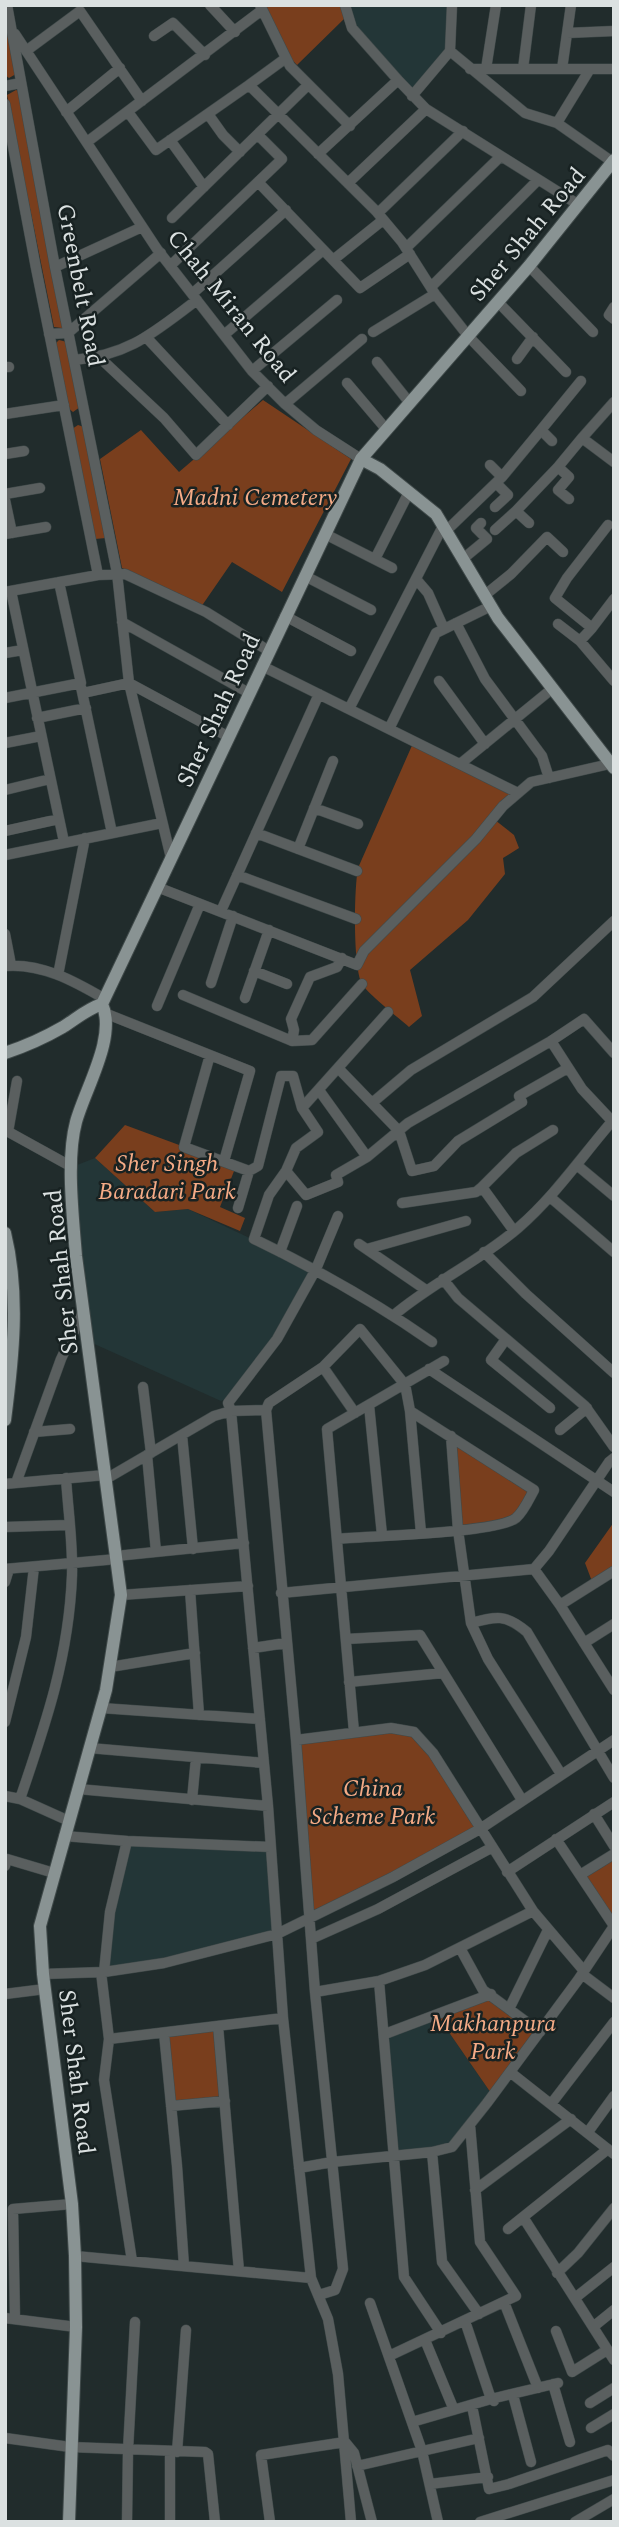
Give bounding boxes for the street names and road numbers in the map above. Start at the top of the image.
street label: Sher Shah Road [461,159,595,310]
street label: Greenbelt Road [47,200,114,370]
street label: Chah Miran Road [158,222,305,391]
street label: Sher Shah Road [167,628,270,793]
street label: Sher Shah Road [35,1187,89,1356]
street label: Sher Shah Road [48,1987,104,2157]

